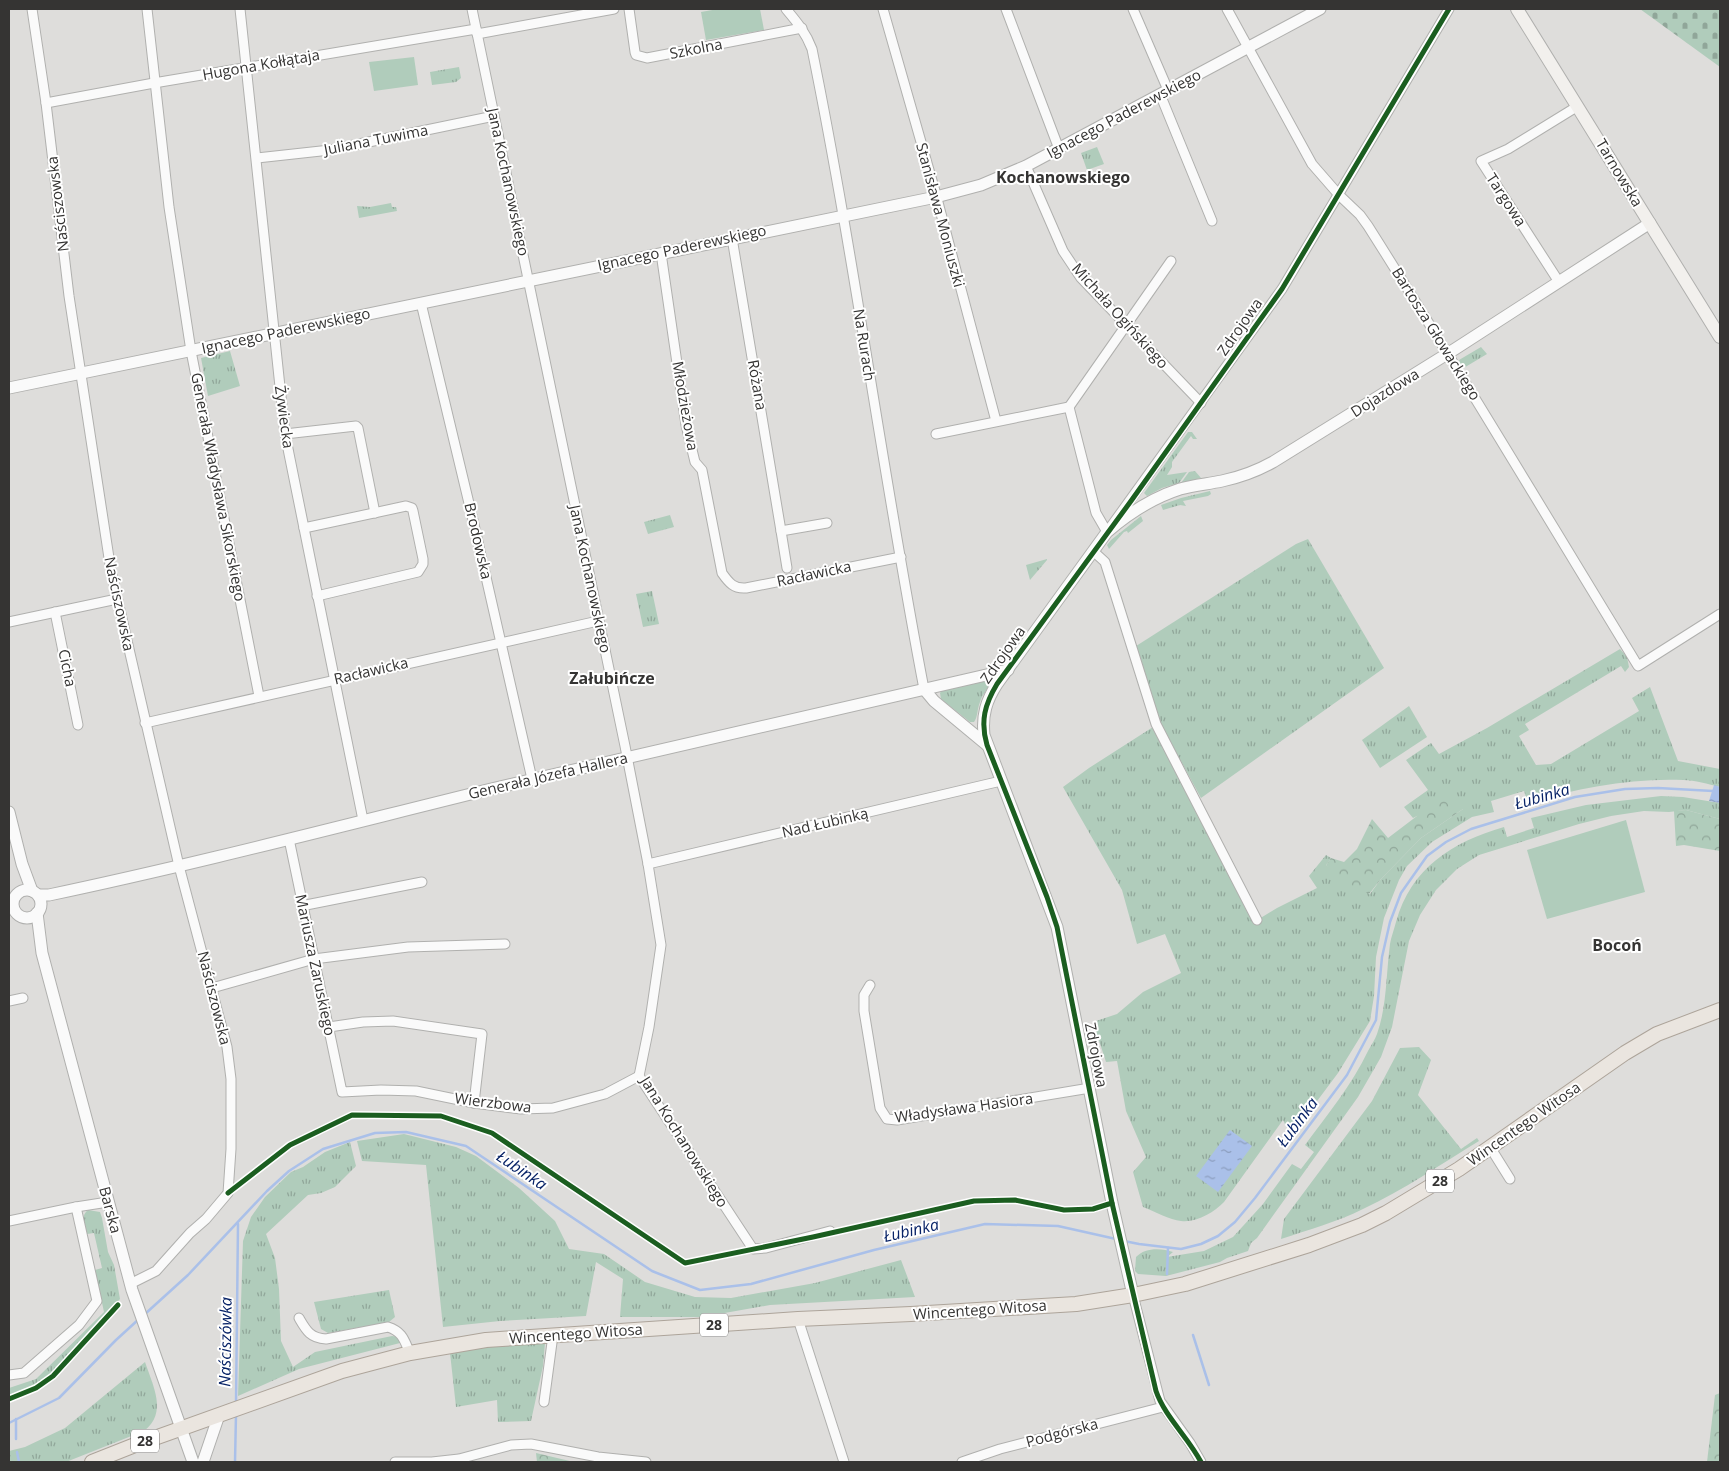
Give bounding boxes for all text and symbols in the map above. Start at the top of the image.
street label: Szkolna [668,33,724,63]
street label: Hugona Kołłątaja [201,44,321,84]
street label: Ignacego Paderewskiego [1043,64,1204,162]
street label: Jana Kochanowskiego [483,104,534,258]
street label: Juliana Tuwima [320,119,430,159]
street label: Tarnowska [1592,135,1648,210]
street label: Stanisława Moniuszki [912,140,970,289]
street label: Naściszowska [41,155,73,253]
district label: Kochanowskiego [996,166,1130,188]
street label: Targowa [1482,169,1532,230]
street label: Ignacego Paderewskiego [596,219,768,275]
street label: Michała Ogińskiego [1068,258,1173,372]
street label: Bartosza Głowackiego [1388,263,1486,404]
street label: Zdrojowa [1212,294,1266,359]
street label: Ignacego Paderewskiego [200,302,372,358]
street label: Na Rurach [849,307,881,382]
street label: Różana [744,358,772,412]
street label: Młodzieżowa [668,359,704,452]
street label: Dojazdowa [1346,363,1423,421]
street label: Generała Władysława Sikorskiego [187,371,251,603]
street label: Żywiecka [271,384,299,450]
street label: Brodowska [460,501,497,581]
street label: Jana Kochanowskiego [565,501,616,655]
street label: Naściszowska [100,555,140,653]
street label: Racławicka [775,555,853,591]
street label: Zdrojowa [975,622,1029,687]
street label: Cicha [54,647,82,688]
street label: Racławicka [332,652,410,688]
district label: Załubińcze [569,667,655,689]
street label: Generała Józefa Hallera [466,747,629,803]
water label: Łubinka [1512,778,1572,814]
street label: Nad Łubinką [780,802,870,842]
street label: Mariusza Zaruskiego [291,892,341,1037]
district label: Bocoń [1592,934,1642,956]
street label: Naściszowska [194,949,236,1047]
street label: Zdrojowa [1081,1021,1113,1089]
street label: Jana Kochanowskiego [635,1070,733,1211]
street label: Wincentego Witosa [1463,1077,1584,1170]
street label: Wierzbowa [453,1087,533,1117]
street label: Władysława Hasiora [893,1087,1034,1127]
water label: Łubinka [1271,1093,1323,1151]
water label: Łubinka [493,1145,551,1195]
road number: 28 [1426,1170,1454,1192]
street label: Barska [95,1184,127,1235]
water label: Łubinka [881,1213,941,1247]
street label: Wincentego Witosa [912,1294,1047,1324]
water label: Naściszówka [213,1297,237,1387]
road number: 28 [700,1314,728,1336]
street label: Wincentego Witosa [508,1318,643,1348]
street label: Podgórska [1023,1413,1100,1451]
road number: 28 [131,1430,159,1452]

